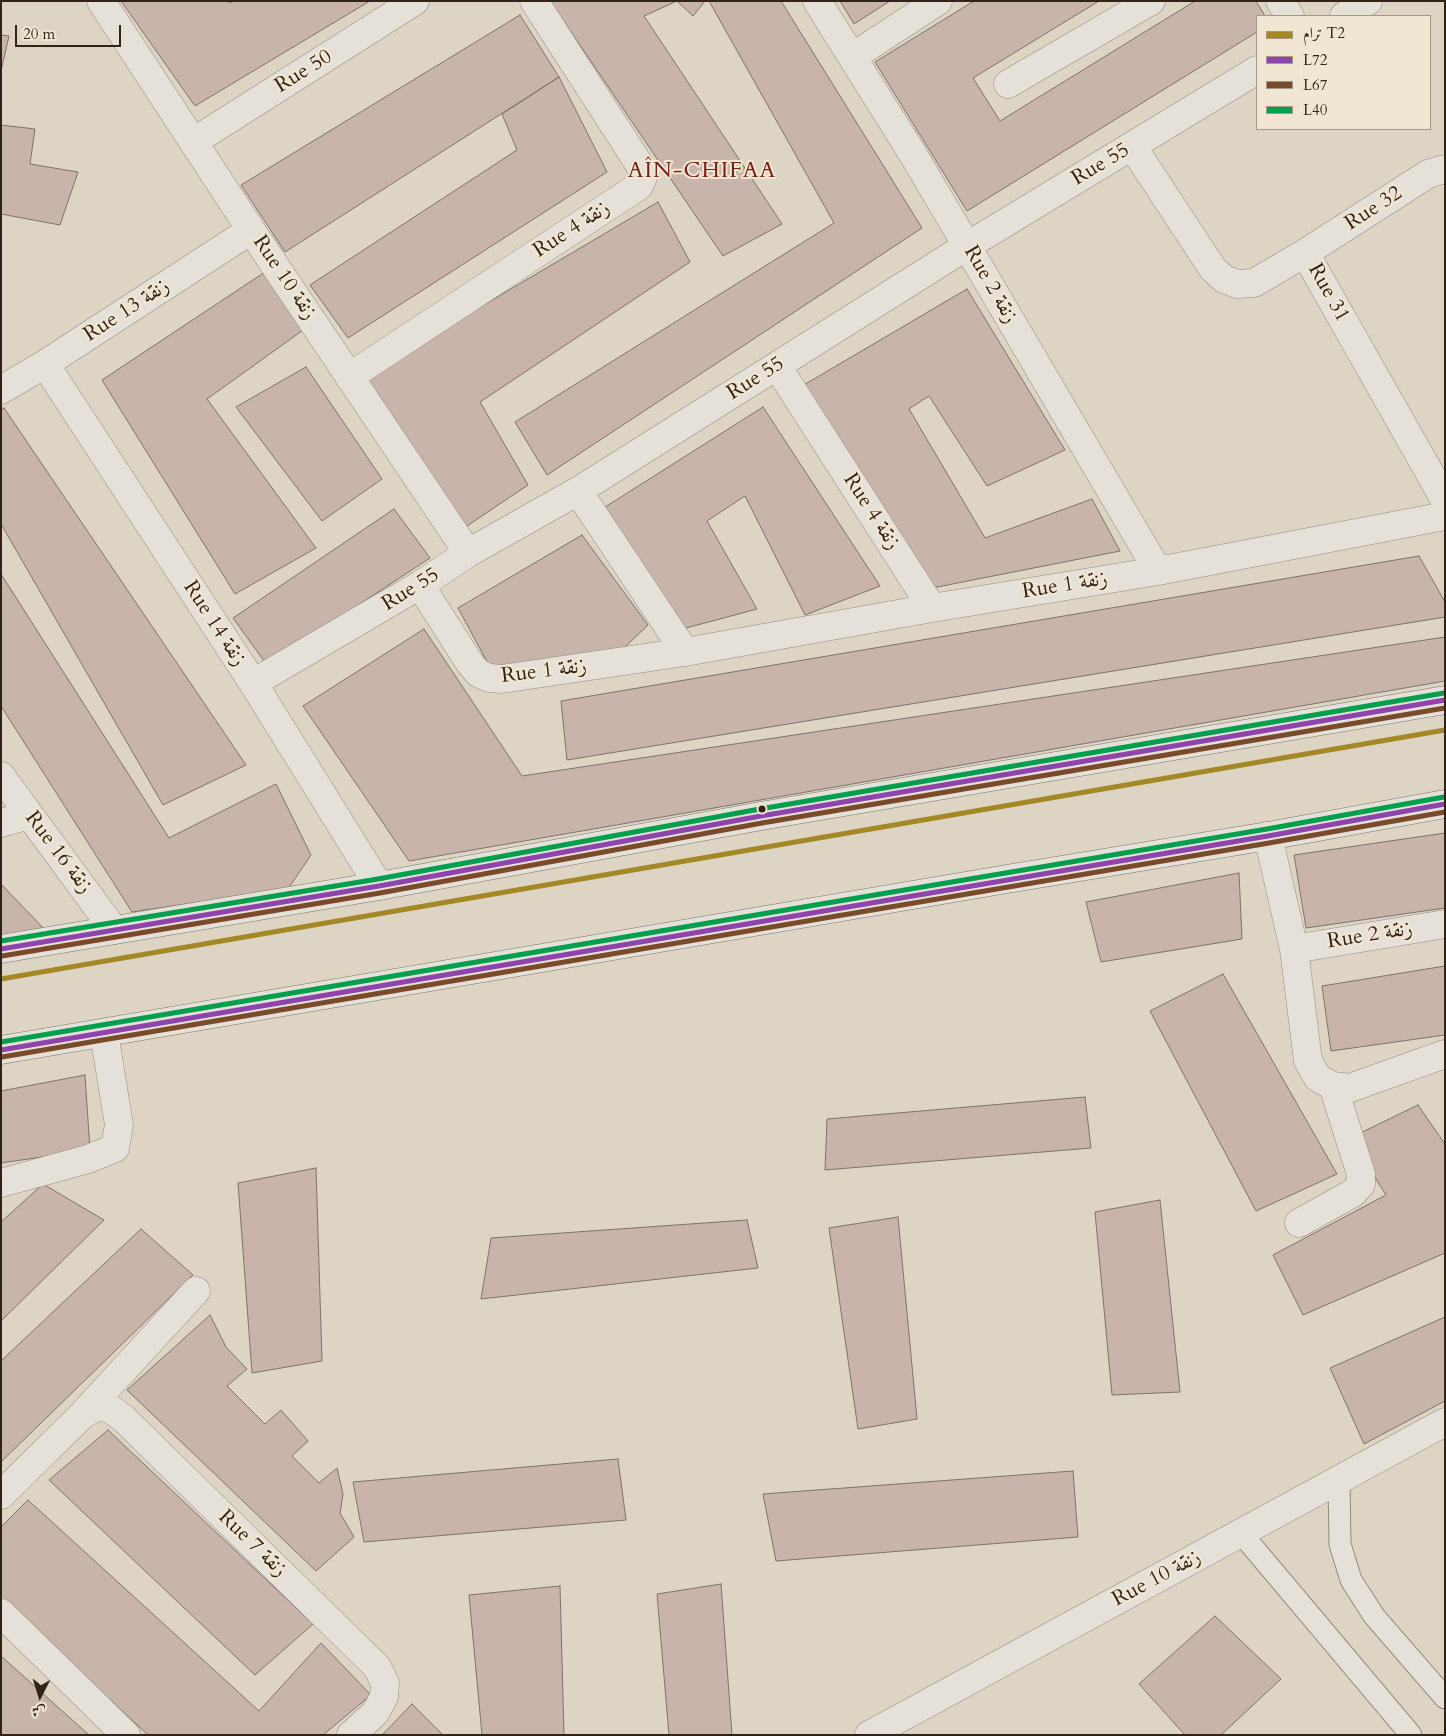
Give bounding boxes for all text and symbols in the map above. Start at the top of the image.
scale bar [18,15,124,47]
legend [1256,15,1431,130]
text: ترام T2 [1303,23,1345,43]
text: 20 m [23,24,55,44]
street label: Rue 50 [271,45,337,99]
text: L72 [1303,50,1327,70]
text: L67 [1303,75,1327,95]
text: L40 [1303,100,1327,120]
street label: Rue 55 [1068,138,1134,192]
district label: AÎN-CHIFAA [627,159,777,185]
street label: Rue 32 [1341,181,1407,237]
street label: Rue 4 زنقة [529,196,615,264]
street label: Rue 10 زنقة [247,231,321,325]
street label: Rue 2 زنقة [958,241,1022,329]
street label: Rue 31 [1302,259,1354,327]
street label: Rue 13 زنقة [80,274,174,348]
street label: Rue 55 [723,352,789,406]
street label: Rue 4 زنقة [837,469,905,555]
street label: Rue 55 [378,563,444,617]
street label: Rue 1 زنقة [1021,567,1109,605]
street label: Rue 14 زنقة [177,577,251,671]
street label: Rue 1 زنقة [500,654,588,690]
unlabelled marker [757,804,767,814]
street label: Rue 16 زنقة [19,807,97,899]
street label: Rue 2 زنقة [1326,917,1414,955]
street label: Rue 7 زنقة [212,1505,292,1583]
street label: Rue 10 زنقة [1108,1545,1206,1613]
north arrow [15,1671,65,1721]
text: ش [31,1701,46,1722]

